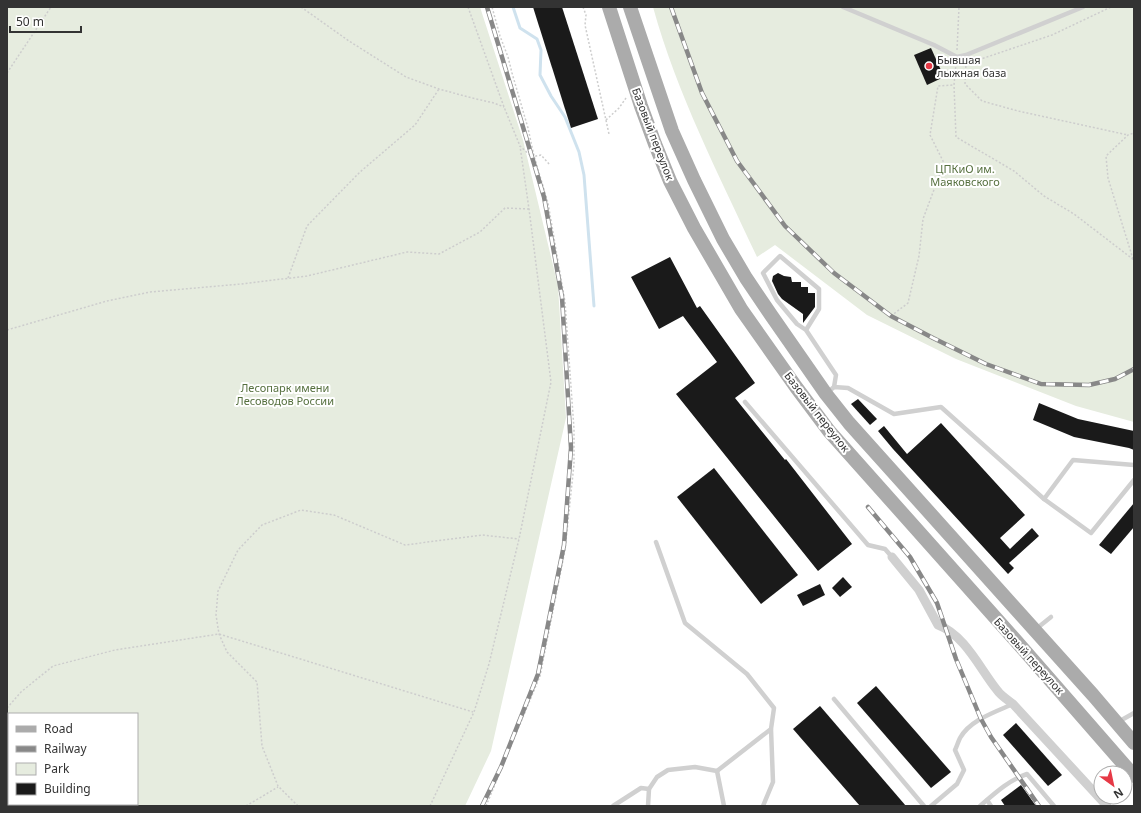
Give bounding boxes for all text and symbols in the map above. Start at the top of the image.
scale bar [10,8,81,34]
text: 50 m [16,13,44,30]
place label: Бывшая лыжная база [937,52,1006,80]
marker: Бывшая лыжная база [924,61,934,71]
street label: Базовый переулок [629,85,678,182]
park label: ЦПКиО им. Маяковского [930,161,1000,189]
street label: Базовый переулок [781,368,854,455]
park label: Лесопарк имени Лесоводов России [236,380,334,408]
street label: Базовый переулок [991,614,1068,697]
legend [8,713,138,805]
text: Road [44,720,73,737]
text: Railway [44,740,88,757]
text: Park [44,760,70,777]
north arrow [1093,765,1133,805]
text: Building [44,780,91,797]
text: N [1111,785,1127,803]

